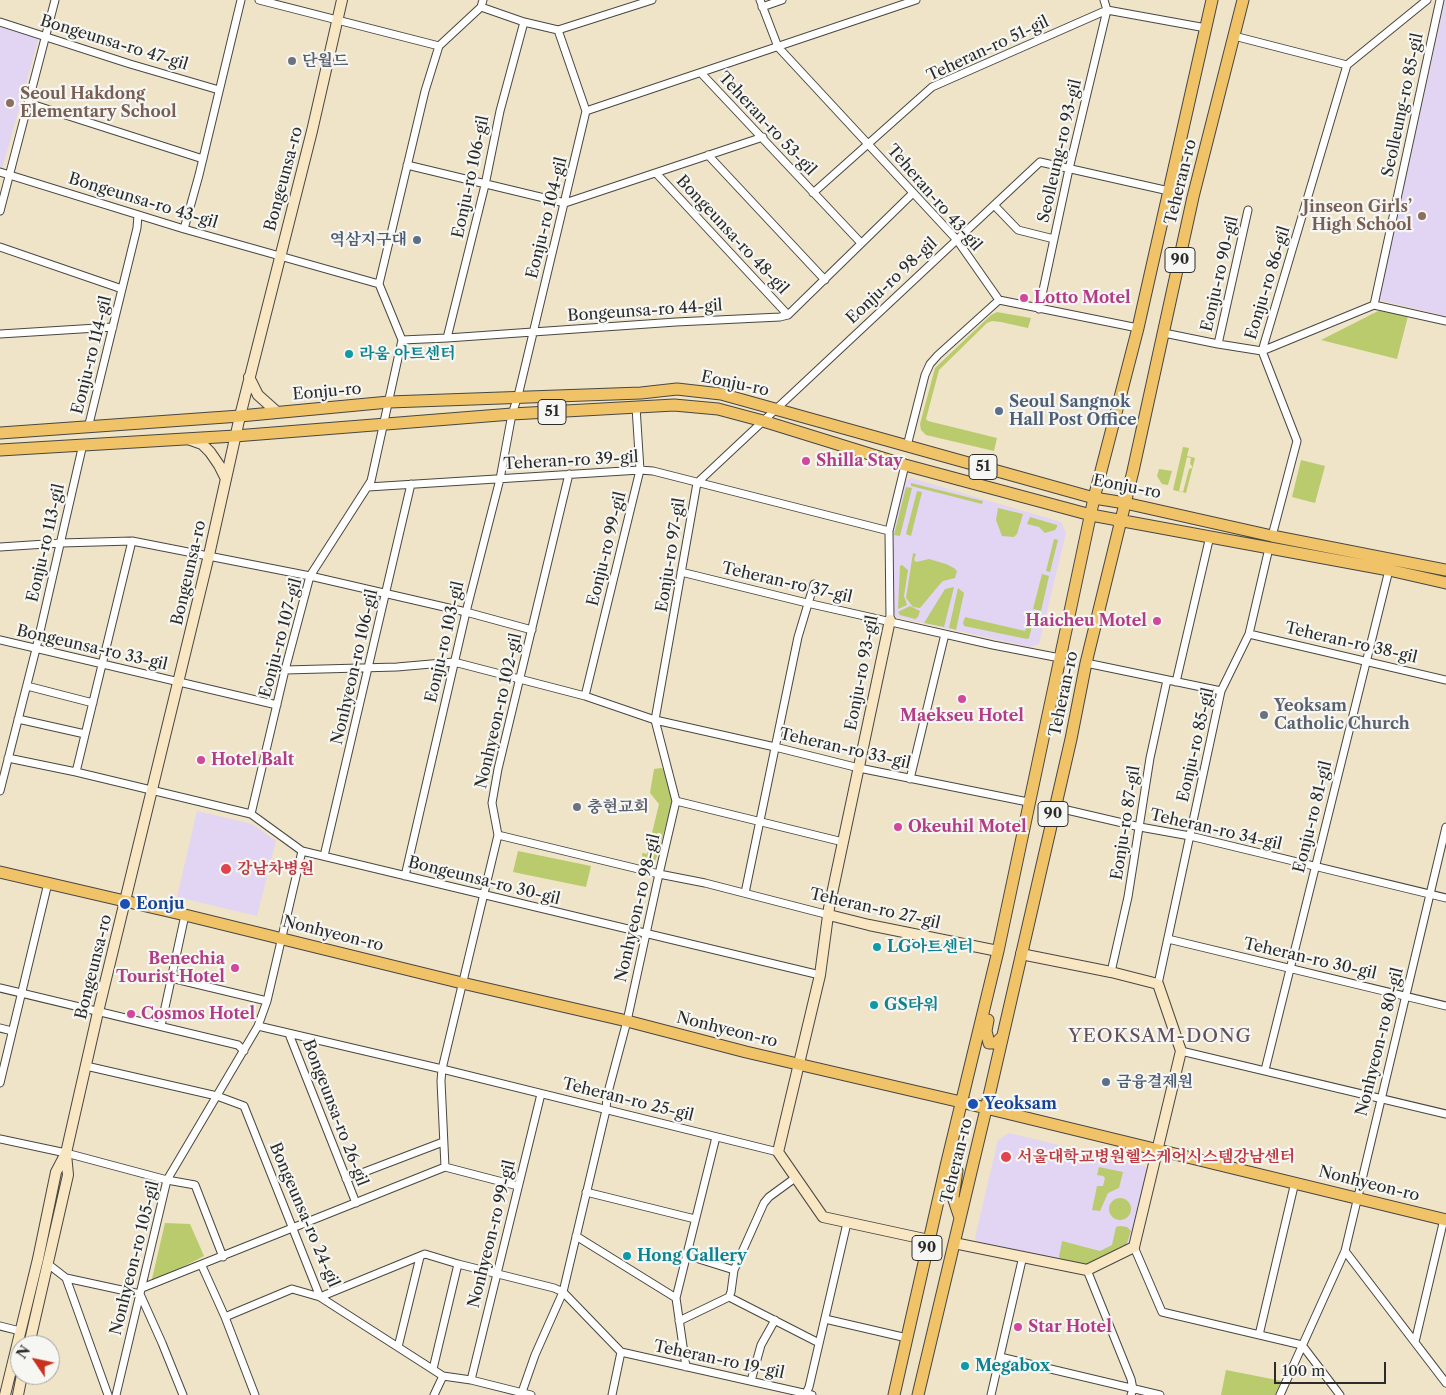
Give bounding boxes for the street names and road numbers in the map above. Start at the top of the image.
street label: Bongeunsa-ro 47-gil [38,11,190,75]
street label: Teheran-ro 51-gil [924,12,1052,86]
street label: Seolleung-ro 85-gil [1378,31,1428,179]
street label: Teheran-ro 53-gil [714,68,820,180]
street label: Seolleung-ro 93-gil [1034,77,1086,225]
street label: Eonju-ro 106-gil [449,114,493,240]
street label: Bongeunsa-ro [261,125,307,233]
street label: Teheran-ro [1161,137,1201,227]
street label: Teheran-ro 43-gil [883,141,985,255]
street label: Eonju-ro 104-gil [523,155,571,281]
street label: Bongeunsa-ro 43-gil [66,169,220,233]
street label: Bongeunsa-ro 48-gil [672,172,792,298]
street label: Eonju-ro 90-gil [1197,214,1243,334]
street label: Eonju-ro 86-gil [1242,224,1294,342]
street label: Eonju-ro 98-gil [843,234,941,328]
road number: 90 [1165,248,1195,272]
street label: Eonju-ro 114-gil [68,294,116,416]
street label: Bongeunsa-ro 44-gil [567,296,723,326]
street label: Eonju-ro [699,367,771,401]
street label: Eonju-ro [292,379,362,405]
road number: 51 [538,400,566,424]
street label: Teheran-ro 39-gil [503,448,639,474]
road number: 51 [969,454,997,480]
street label: Eonju-ro [1091,471,1163,503]
street label: Eonju-ro 113-gil [23,482,69,604]
street label: Eonju-ro 99-gil [583,490,631,608]
street label: Eonju-ro 97-gil [652,496,690,614]
street label: Bongeunsa-ro [168,519,210,627]
street label: Teheran-ro 37-gil [720,559,854,607]
street label: Eonju-ro 107-gil [256,576,306,700]
street label: Eonju-ro 103-gil [422,579,468,705]
street label: Nonhyeon-ro 106-gil [328,587,382,747]
street label: Eonju-ro 93-gil [841,614,883,732]
street label: Teheran-ro 38-gil [1283,618,1419,668]
street label: Bongeunsa-ro 33-gil [15,621,169,675]
street label: Nonhyeon-ro 102-gil [472,631,526,791]
street label: Teheran-ro [1046,649,1082,739]
street label: Eonju-ro 85-gil [1174,686,1218,804]
street label: Teheran-ro 33-gil [777,725,913,773]
street label: Eonju-ro 81-gil [1290,759,1336,875]
street label: Eonju-ro 87-gil [1107,764,1145,882]
road number: 90 [1038,802,1068,826]
street label: Teheran-ro 34-gil [1148,805,1284,855]
street label: Nonhyeon-ro 98-gil [612,832,664,984]
street label: Bongeunsa-ro 30-gil [406,853,562,909]
street label: Teheran-ro 27-gil [808,885,942,933]
street label: Nonhyeon-ro [281,912,385,956]
street label: Bongeunsa-ro [72,913,116,1021]
street label: Teheran-ro 30-gil [1242,934,1378,984]
street label: Nonhyeon-ro 80-gil [1352,966,1408,1118]
street label: Nonhyeon-ro [675,1008,779,1052]
street label: Bongeunsa-ro 26-gil [298,1037,372,1189]
street label: Teheran-ro 25-gil [560,1074,696,1126]
street label: Teheran-ro [937,1116,977,1206]
street label: Bongeunsa-ro 24-gil [265,1140,343,1290]
street label: Nonhyeon-ro 99-gil [464,1158,520,1310]
street label: Nonhyeon-ro [1317,1162,1421,1206]
street label: Nonhyeon-ro 105-gil [107,1179,163,1337]
road number: 90 [912,1236,942,1260]
street label: Teheran-ro 19-gil [652,1337,786,1383]

